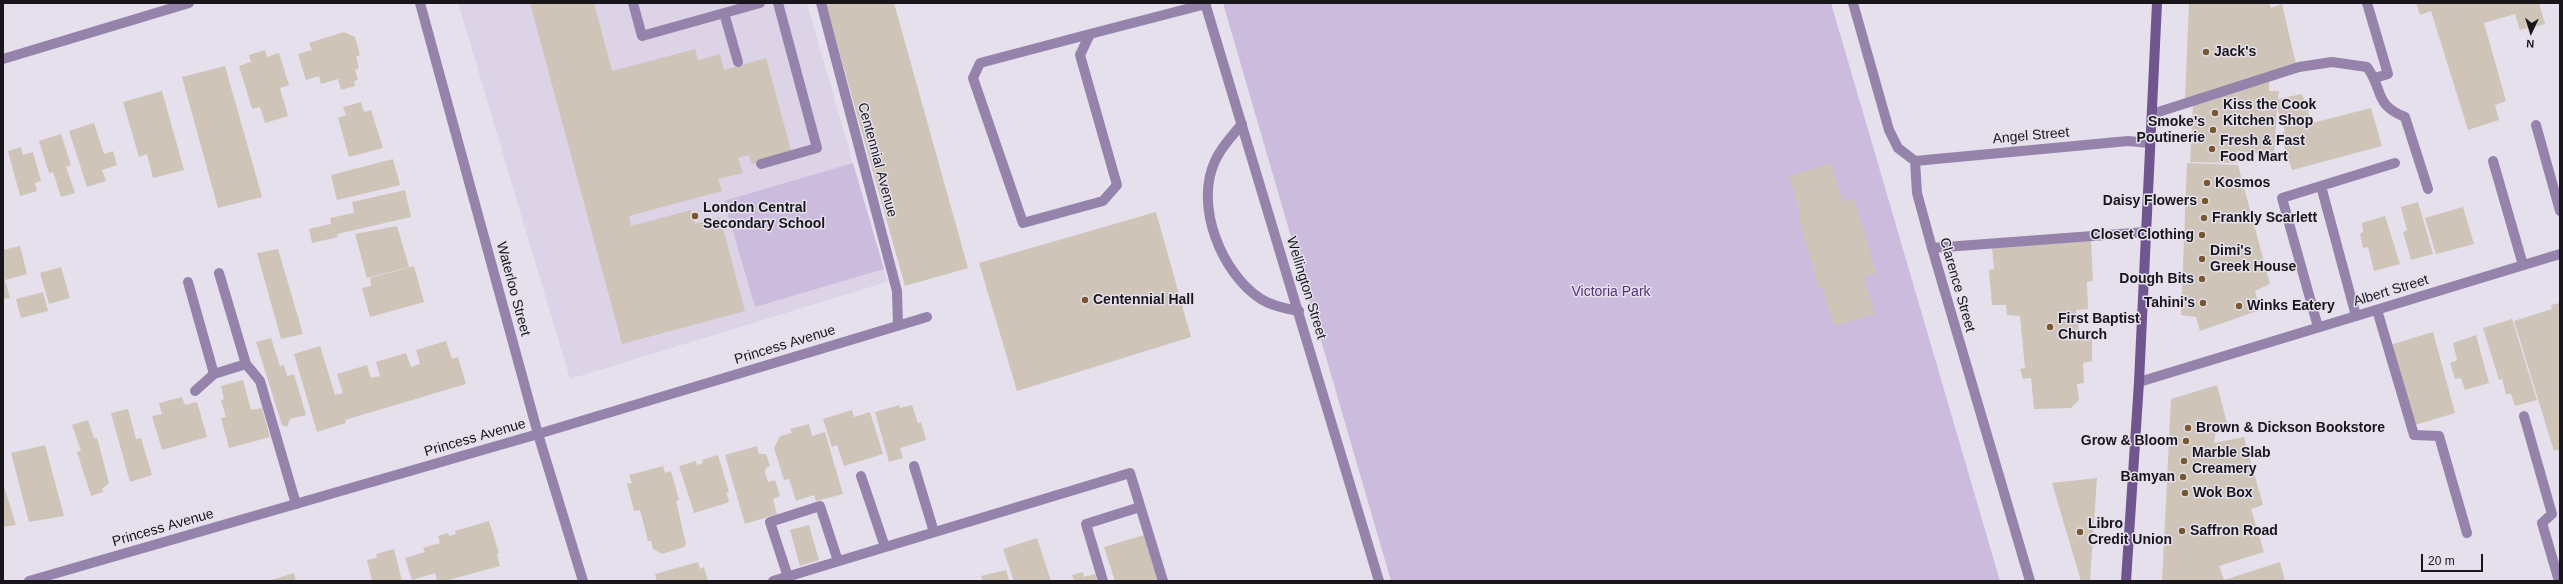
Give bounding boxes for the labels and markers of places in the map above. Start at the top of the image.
place label: Jack's [2214,44,2256,60]
marker: Jack's [2201,47,2211,57]
place label: Kiss the Cook Kitchen Shop [2223,97,2316,130]
marker: Kiss the Cook Kitchen Shop [2210,108,2220,118]
place label: Smoke's Poutinerie [2137,114,2205,146]
marker: Smoke's Poutinerie [2208,125,2218,135]
place label: Fresh & Fast Food Mart [2220,133,2305,166]
marker: Fresh & Fast Food Mart [2207,144,2217,154]
place label: Kosmos [2215,175,2270,191]
marker: Kosmos [2202,178,2212,188]
place label: Daisy Flowers [2103,193,2197,209]
marker: Daisy Flowers [2200,196,2210,206]
place label: London Central Secondary School [703,200,825,232]
place label: Frankly Scarlett [2212,210,2317,226]
marker: London Central Secondary School [690,211,700,221]
marker: Frankly Scarlett [2199,213,2209,223]
place label: Closet Clothing [2091,227,2194,243]
marker: Closet Clothing [2197,230,2207,240]
place label: Dimi's Greek House [2210,243,2296,276]
marker: Dimi's Greek House [2197,254,2207,264]
place label: Dough Bits [2119,271,2194,287]
marker: Dough Bits [2197,274,2207,284]
place label: Centennial Hall [1093,292,1194,308]
marker: Centennial Hall [1080,295,1090,305]
place label: Tahini's [2144,295,2195,311]
marker: Tahini's [2198,298,2208,308]
place label: Winks Eatery [2247,298,2335,314]
marker: Winks Eatery [2234,301,2244,311]
place label: First Baptist Church [2058,311,2140,344]
marker: First Baptist Church [2045,322,2055,332]
place label: Brown & Dickson Bookstore [2196,420,2385,436]
marker: Brown & Dickson Bookstore [2183,423,2193,433]
place label: Grow & Bloom [2081,433,2178,449]
marker: Grow & Bloom [2181,436,2191,446]
place label: Marble Slab Creamery [2192,445,2271,478]
marker: Marble Slab Creamery [2179,456,2189,466]
place label: Bamyan [2121,469,2175,485]
marker: Bamyan [2178,472,2188,482]
place label: Wok Box [2193,485,2253,501]
marker: Wok Box [2180,488,2190,498]
place label: Libro Credit Union [2088,516,2172,548]
place label: Saffron Road [2190,523,2278,539]
marker: Saffron Road [2177,526,2187,536]
marker: Libro Credit Union [2075,527,2085,537]

